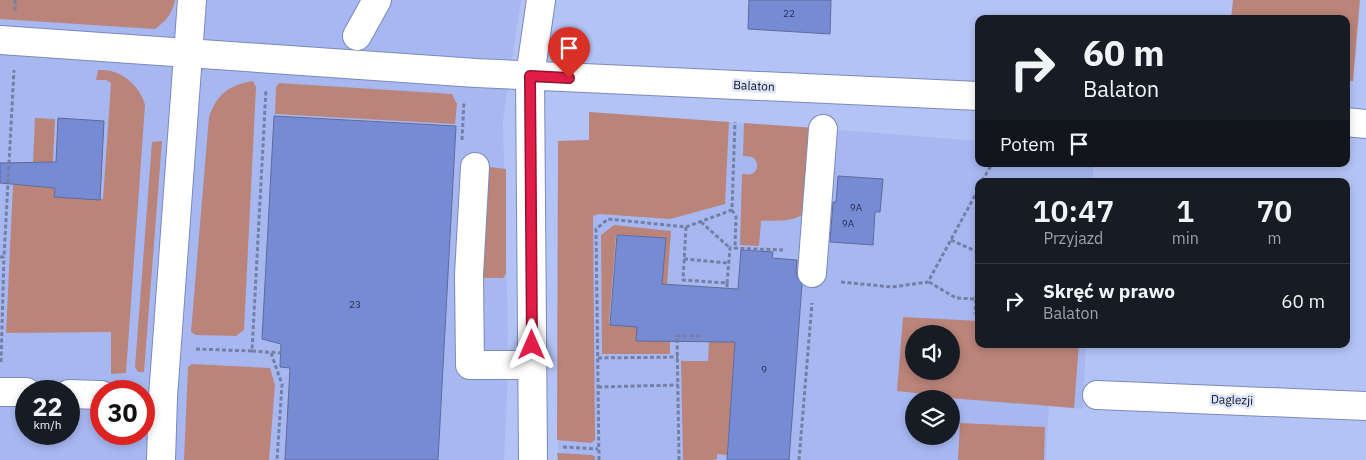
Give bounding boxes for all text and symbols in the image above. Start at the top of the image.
house number: 22 [783,7,795,20]
pin [548,27,590,78]
text: 60 m [1083,30,1165,76]
icon: arrive [555,34,583,62]
icon: right [1000,35,1065,100]
text: Balaton [1083,74,1159,103]
street label: Balaton [733,77,775,94]
icon: arrive [1065,130,1093,158]
text: Potem [1000,132,1055,156]
text: 10:47 [1033,191,1114,230]
text: 1 [1176,191,1194,230]
text: 70 [1256,191,1292,230]
house number: 9A [850,201,863,214]
house number: 9A [842,217,855,230]
text: Przyjazd [1043,228,1103,248]
text: min [1172,228,1199,248]
text: m [1267,228,1281,248]
text: Skręć w prawo [1043,279,1175,303]
icon: right [1000,287,1028,315]
text: 60 m [1281,289,1325,313]
house number: 23 [349,298,361,311]
text: Balaton [1043,303,1099,323]
position arrow [505,318,557,370]
map controls [905,325,960,445]
button: sound [905,325,960,380]
house number: 9 [761,363,767,376]
speed limit sign: 30 [90,380,155,445]
text: 22 [32,390,63,423]
button: layers [905,390,960,445]
street label: Daglezji [1211,391,1253,408]
text: km/h [33,417,62,432]

